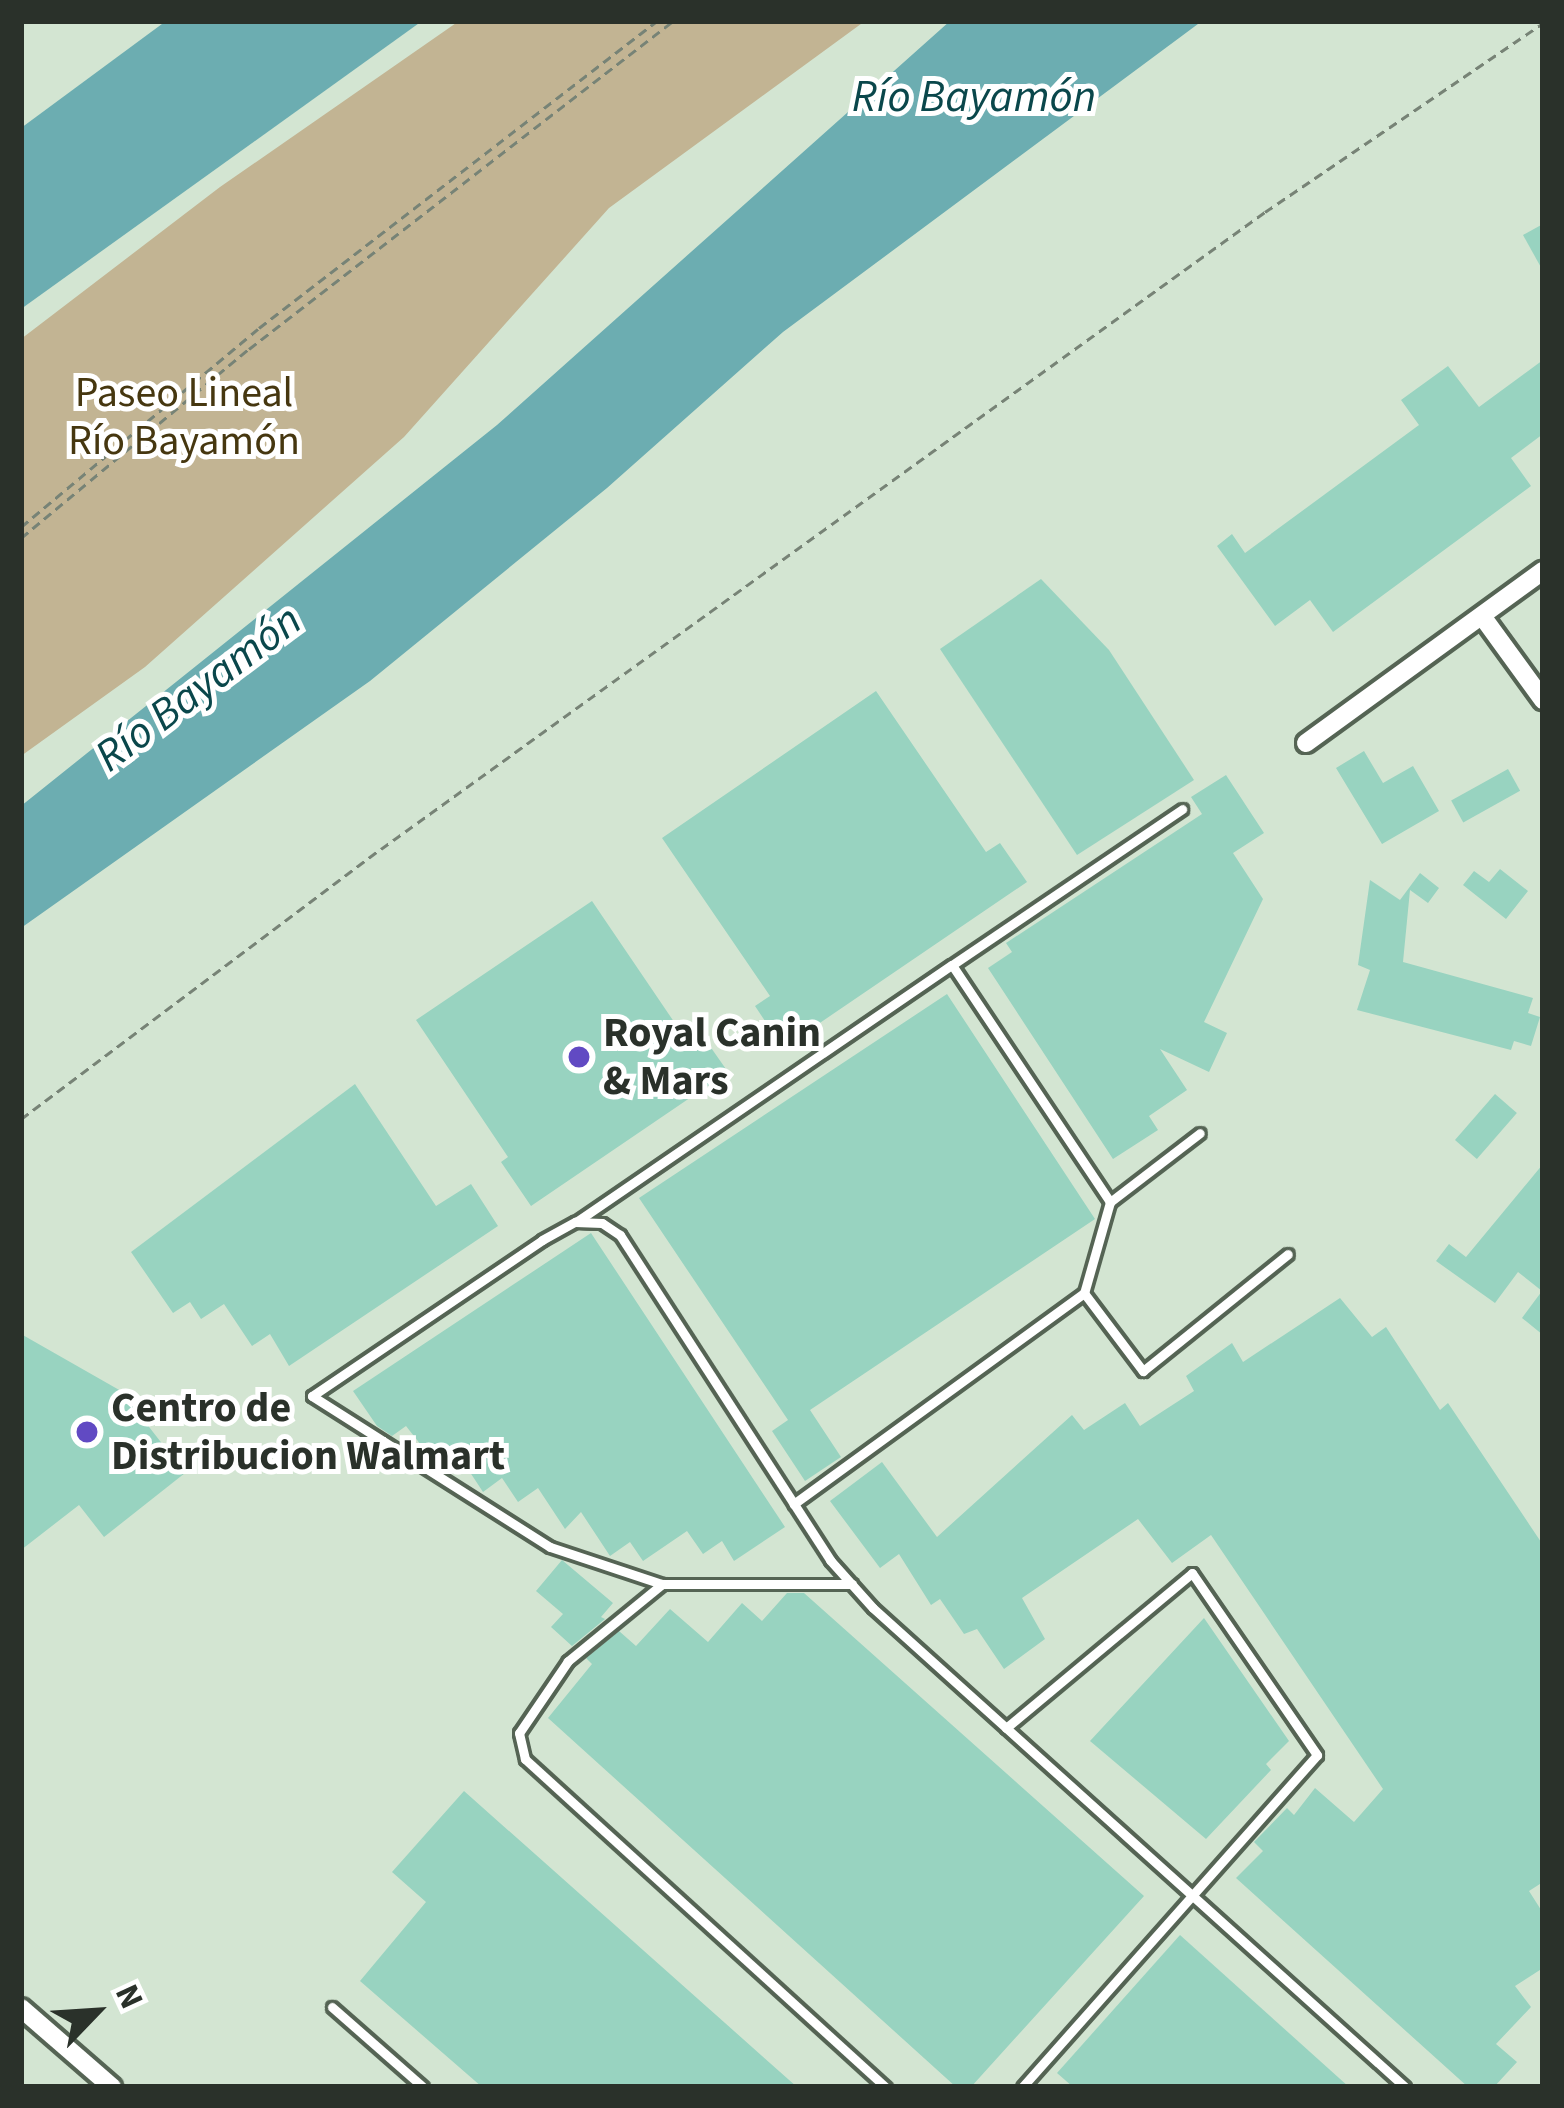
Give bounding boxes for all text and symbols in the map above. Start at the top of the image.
water label: Río Bayamón [852,71,1096,125]
park label: Paseo Lineal Río Bayamón [68,368,300,466]
water label: Río Bayamón [85,594,313,784]
place label: Royal Canin & Mars [603,1008,821,1106]
marker: Royal Canin & Mars [566,1044,592,1070]
place label: Centro de Distribucion Walmart [111,1383,505,1482]
marker: Centro de Distribucion Walmart [74,1419,100,1445]
north arrow [36,1952,156,2072]
text: N [103,1977,155,2016]

